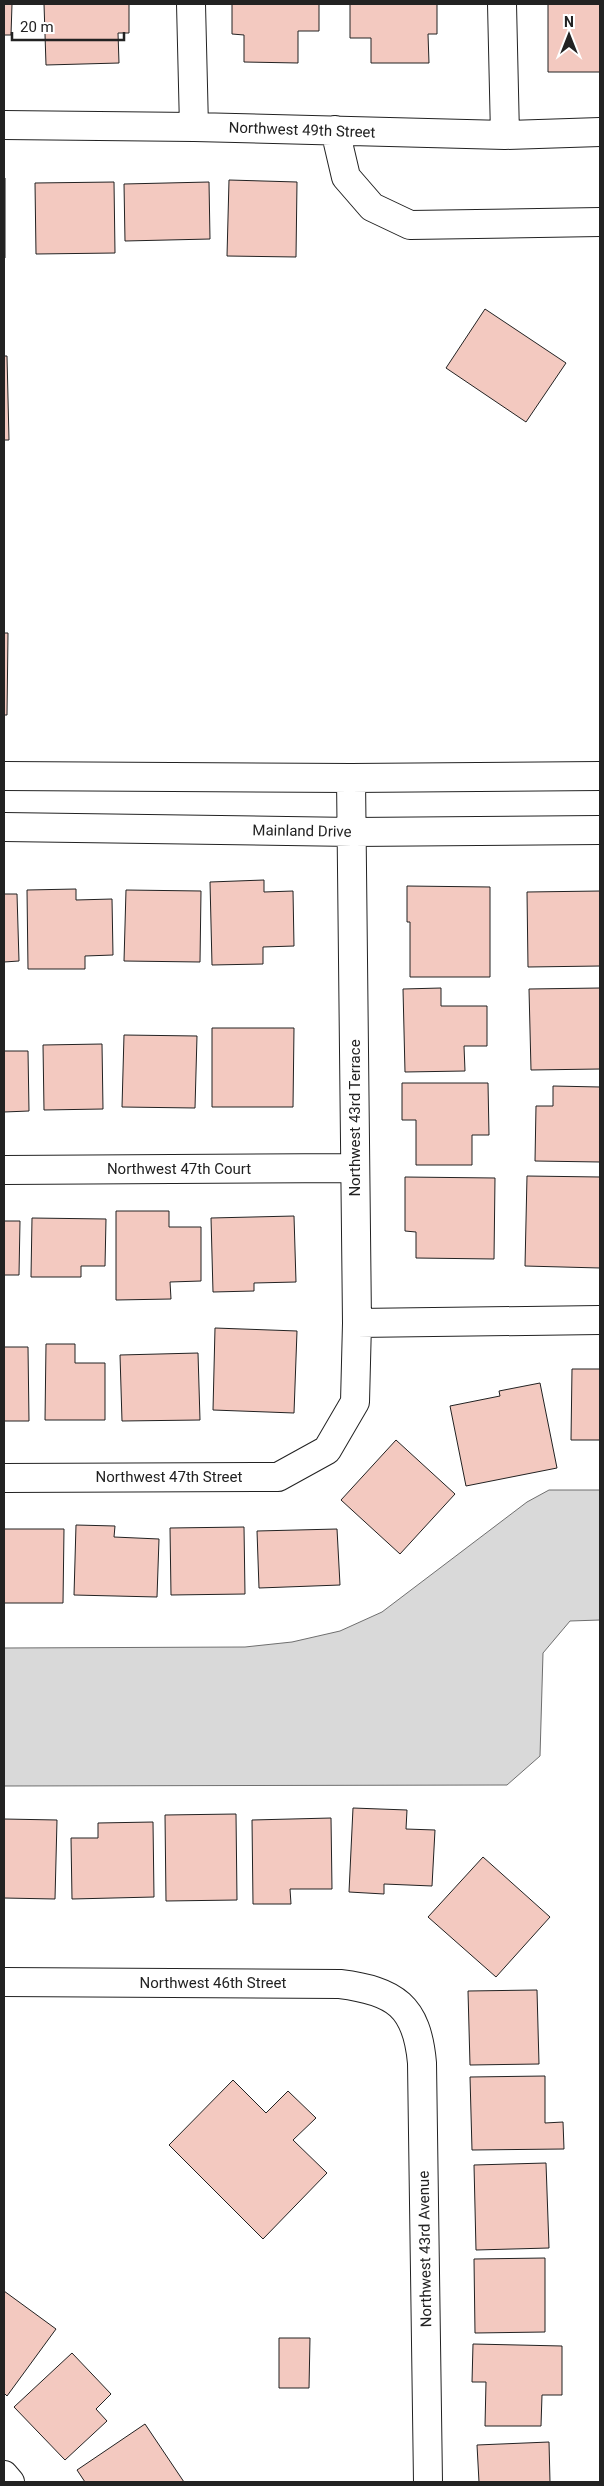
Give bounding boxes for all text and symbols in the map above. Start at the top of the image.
scale bar [12,10,125,42]
north arrow [544,10,594,60]
text: N [564,14,574,30]
text: 20 m [20,18,54,36]
street label: Northwest 49th Street [228,118,376,142]
street label: Mainland Drive [252,821,352,841]
street label: Northwest 43rd Terrace [346,1039,364,1197]
street label: Northwest 47th Court [107,1160,251,1178]
street label: Northwest 47th Street [96,1468,242,1486]
street label: Northwest 46th Street [140,1974,286,1992]
street label: Northwest 43rd Avenue [415,2171,435,2327]

